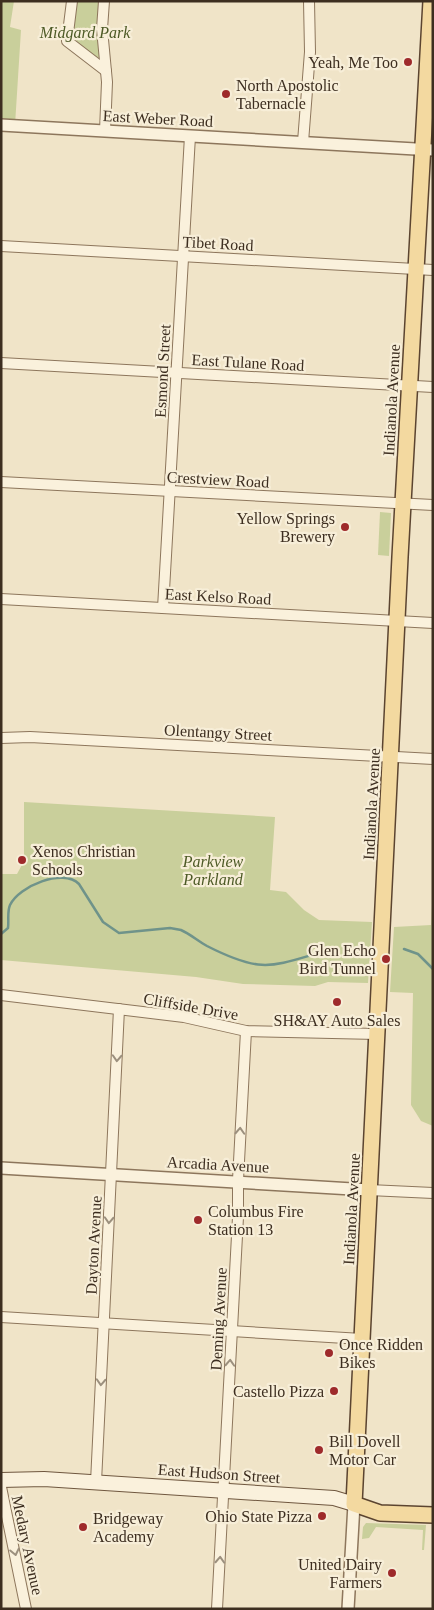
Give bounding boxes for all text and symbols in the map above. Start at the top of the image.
park label: Midgard Park [39,24,131,42]
place label: Yeah, Me Too [308,54,398,71]
marker: Yeah, Me Too [402,56,414,68]
place label: North Apostolic Tabernacle [236,77,339,112]
marker: North Apostolic Tabernacle [220,88,232,100]
street label: East Weber Road [102,107,214,130]
street label: Tibet Road [182,233,254,254]
street label: Esmond Street [152,323,173,418]
street label: Indianola Avenue [380,344,403,456]
street label: East Tulane Road [191,351,305,374]
street label: Crestview Road [166,468,270,491]
place label: Yellow Springs Brewery [237,510,335,546]
marker: Yellow Springs Brewery [339,521,351,533]
street label: East Kelso Road [164,585,272,608]
street label: Olentangy Street [164,721,273,745]
street label: Indianola Avenue [360,748,383,860]
place label: Xenos Christian Schools [32,843,136,878]
park label: Parkview Parkland [182,853,244,888]
marker: Xenos Christian Schools [16,854,28,866]
place label: Glen Echo Bird Tunnel [299,942,377,977]
marker: Glen Echo Bird Tunnel [380,953,392,965]
street label: Cliffside Drive [142,990,240,1023]
marker: SH&AY Auto Sales [331,996,343,1008]
place label: SH&AY Auto Sales [274,1012,400,1029]
one-way arrow [112,1054,122,1062]
one-way arrow [235,1127,246,1135]
street label: Arcadia Avenue [166,1153,270,1176]
street label: Indianola Avenue [340,1153,363,1265]
street label: Dayton Avenue [82,1195,106,1295]
place label: Columbus Fire Station 13 [208,1203,304,1238]
marker: Columbus Fire Station 13 [192,1214,204,1226]
one-way arrow [103,1216,114,1224]
street label: Deming Avenue [207,1267,231,1371]
place label: Once Ridden Bikes [339,1336,423,1371]
marker: Once Ridden Bikes [323,1347,335,1359]
one-way arrow [225,1359,236,1367]
one-way arrow [95,1379,106,1387]
place label: Castello Pizza [233,1383,324,1400]
marker: Castello Pizza [328,1385,340,1397]
place label: Bill Dovell Motor Car [329,1433,401,1468]
marker: Bill Dovell Motor Car [313,1444,325,1456]
street label: East Hudson Street [157,1461,281,1486]
street label: Medary Avenue [8,1494,46,1597]
place label: Ohio State Pizza [205,1508,312,1525]
place label: Bridgeway Academy [93,1510,163,1546]
marker: Ohio State Pizza [316,1510,328,1522]
marker: Bridgeway Academy [77,1521,89,1533]
one-way arrow [9,1547,19,1556]
one-way arrow [214,1556,225,1564]
place label: United Dairy Farmers [298,1556,382,1591]
marker: United Dairy Farmers [386,1567,398,1579]

